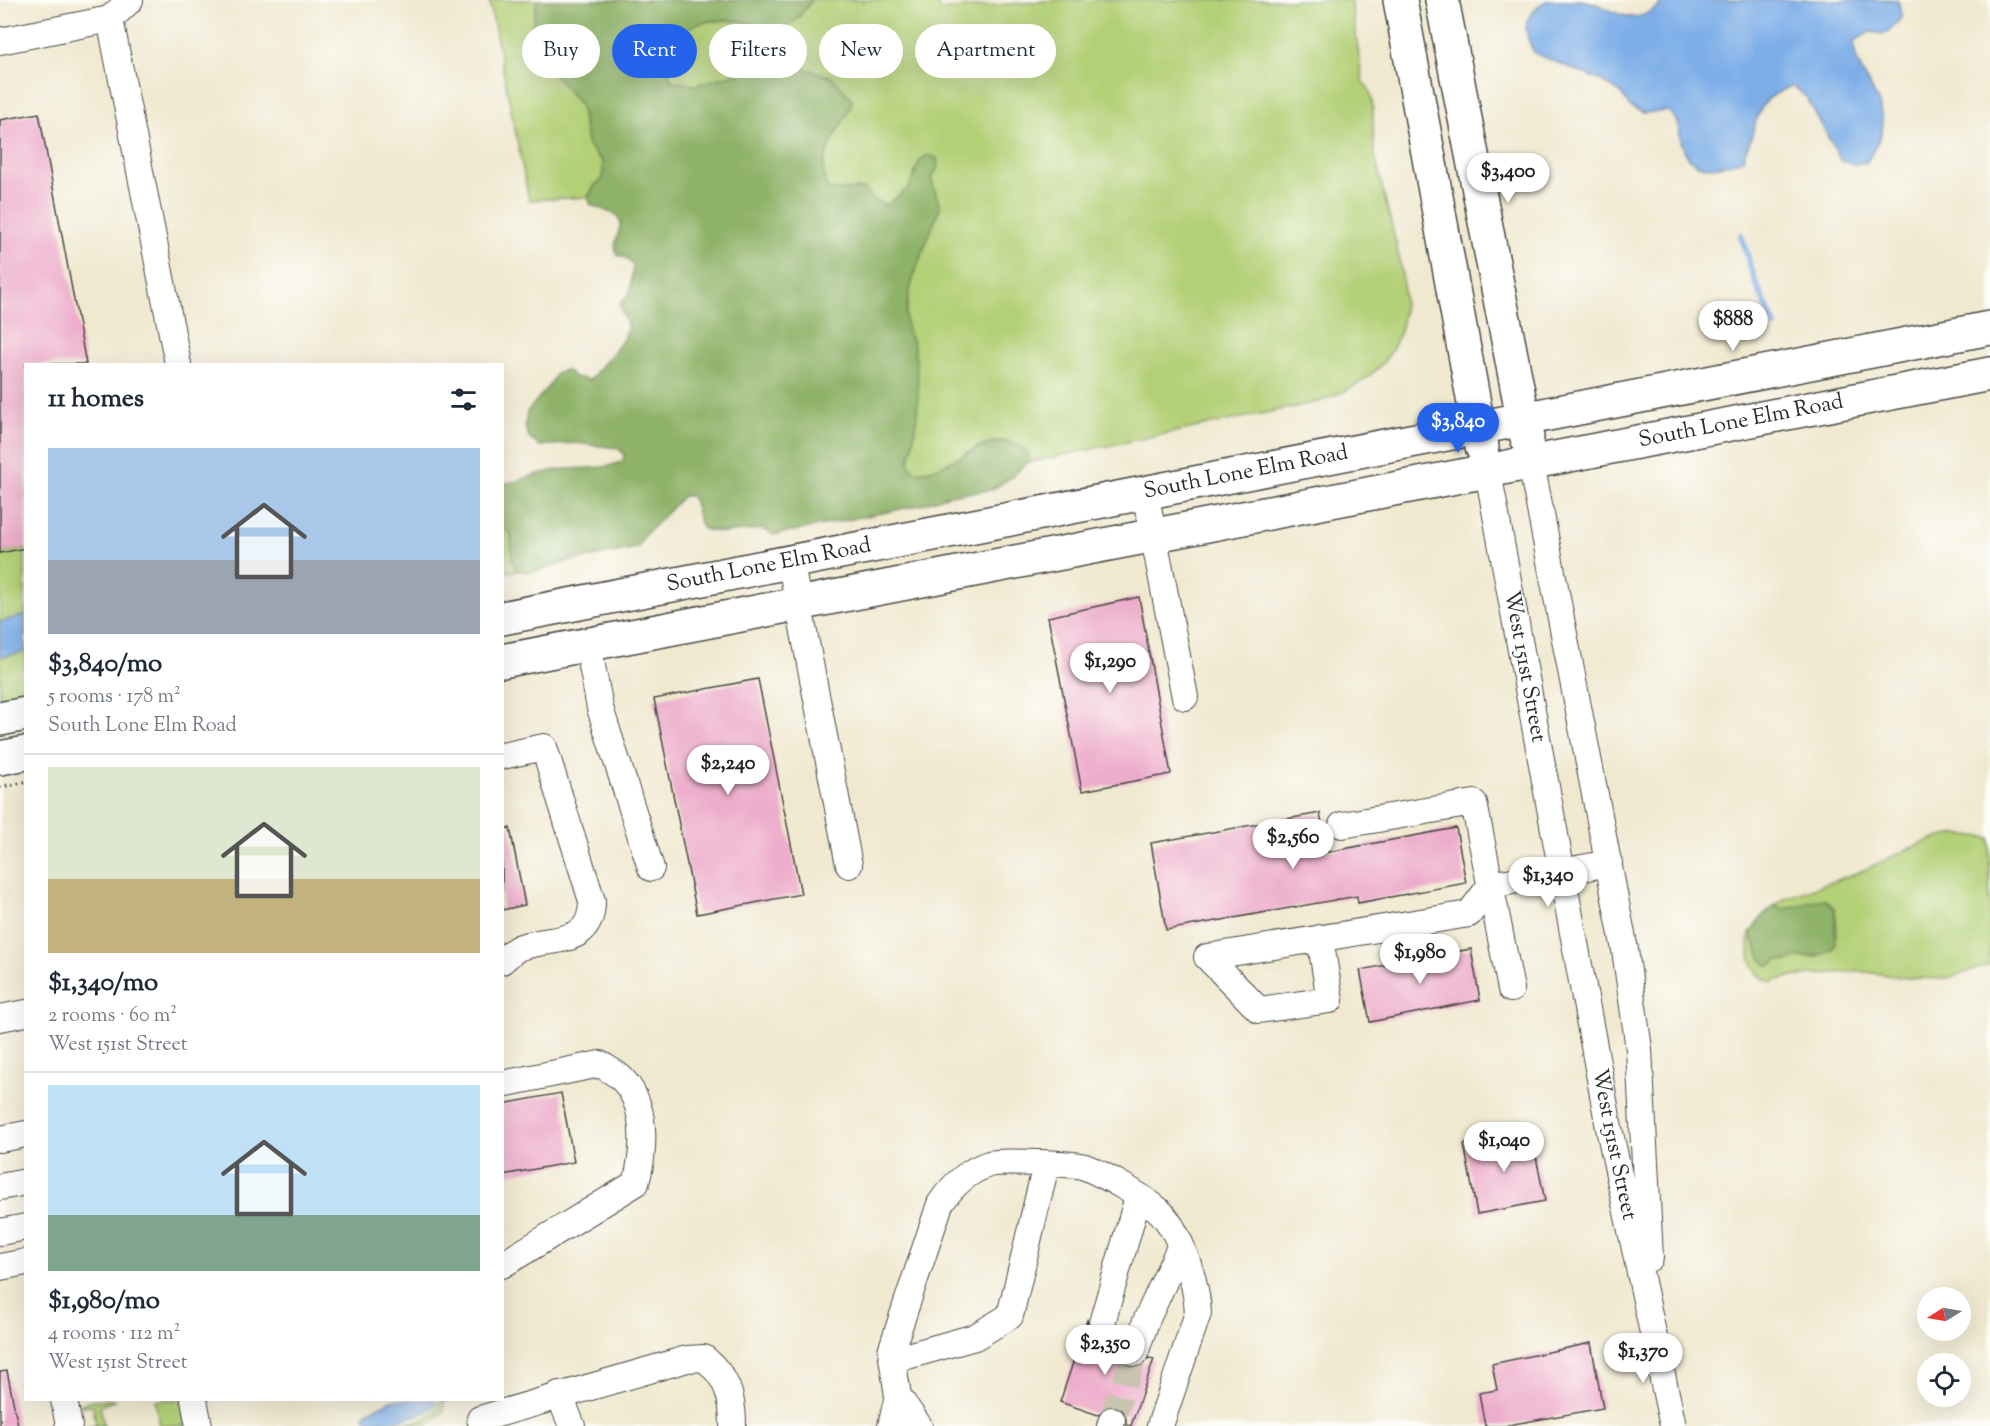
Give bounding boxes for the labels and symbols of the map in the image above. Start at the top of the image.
pin: $3,400 [1459,153,1557,204]
pin: $888 [1697,301,1769,352]
street label: South Lone Elm Road [1636,387,1846,457]
pin: $3,840 [1409,403,1507,454]
street label: South Lone Elm Road [1141,437,1351,509]
street label: South Lone Elm Road [664,530,874,602]
street label: West 151st Street [1494,588,1554,746]
pin: $1,290 [1061,643,1159,694]
pin: $2,240 [679,745,777,796]
pin: $2,560 [1244,819,1342,870]
pin: $1,340 [1499,857,1597,908]
pin: $1,980 [1371,934,1469,985]
street label: West 151st Street [1582,1066,1644,1224]
pin: $1,040 [1455,1122,1553,1173]
north arrow [1917,1287,1971,1341]
pin: $2,350 [1056,1325,1154,1376]
pin: $1,370 [1594,1333,1692,1384]

